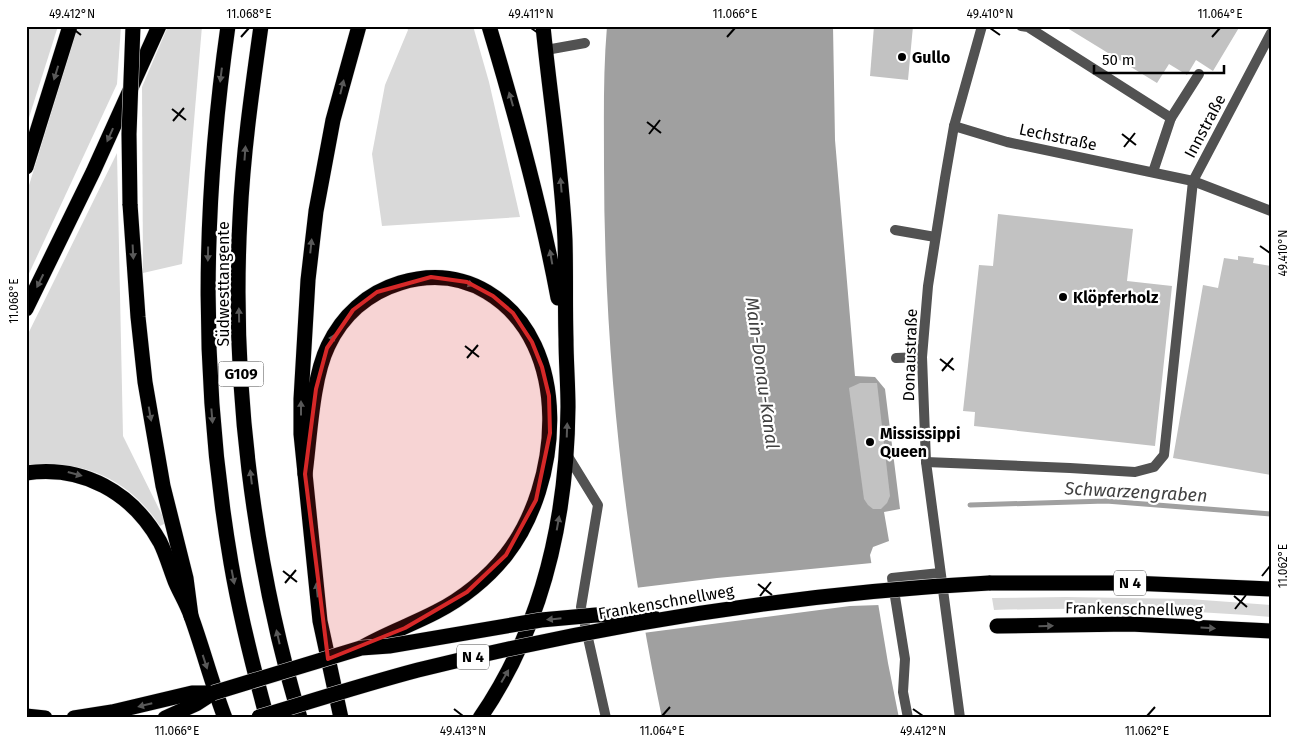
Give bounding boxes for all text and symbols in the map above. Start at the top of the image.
text: 49.412°N [49,7,95,21]
text: 11.068°E [226,7,272,21]
text: 49.411°N [508,7,554,21]
text: 11.066°E [712,7,758,21]
text: 49.410°N [967,7,1013,21]
text: 11.064°E [1197,7,1243,21]
scale bar [1094,42,1224,74]
place label: Gullo [912,48,950,67]
marker: Gullo [896,51,908,63]
text: 50 m [1102,51,1135,69]
one-way arrow [51,65,59,80]
one-way arrow [217,67,225,83]
one-way arrow [338,79,346,94]
street label: Innstraße [1180,91,1230,161]
one-way arrow [506,92,514,107]
street label: Lechstraße [1017,119,1099,155]
one-way arrow [106,128,114,142]
one-way arrow [241,144,249,160]
one-way arrow [556,177,564,193]
street label: Südwesttangente [214,221,233,347]
text: 49.410°N [1276,230,1290,276]
one-way arrow [307,238,315,254]
one-way arrow [129,244,137,260]
one-way arrow [203,246,211,262]
one-way arrow [546,248,554,264]
one-way arrow [36,274,44,288]
text: 11.068°E [7,278,21,324]
one-way arrow [460,280,475,287]
place label: Klöpferholz [1073,288,1159,307]
marker: Klöpferholz [1057,291,1069,303]
water label: Main-Donau-Kanal [740,296,784,450]
one-way arrow [235,307,243,323]
street label: Donaustraße [899,308,921,402]
one-way arrow [327,334,335,349]
road number: G109 [218,362,264,386]
one-way arrow [297,400,305,416]
one-way arrow [147,406,155,422]
one-way arrow [209,409,217,425]
one-way arrow [563,422,571,438]
place label: Mississippi Queen [880,424,960,461]
marker: Mississippi Queen [864,436,876,448]
one-way arrow [247,469,255,485]
one-way arrow [67,471,82,479]
water label: Schwarzengraben [1063,477,1208,507]
one-way arrow [554,515,562,531]
text: 11.062°E [1276,544,1290,588]
one-way arrow [230,570,238,586]
road number: N 4 [1114,570,1146,596]
street label: Frankenschnellweg [597,581,736,623]
one-way arrow [313,582,321,598]
street label: Frankenschnellweg [1065,598,1204,620]
one-way arrow [546,615,562,623]
one-way arrow [1038,621,1054,629]
one-way arrow [1201,625,1217,633]
one-way arrow [274,629,282,644]
road number: N 4 [457,644,489,670]
one-way arrow [202,655,210,670]
one-way arrow [500,669,509,683]
one-way arrow [137,701,152,709]
text: 11.066°E [154,724,200,738]
text: 49.413°N [440,724,486,738]
text: 11.064°E [639,724,685,738]
text: 49.412°N [900,724,946,738]
text: 11.062°E [1125,724,1169,738]

